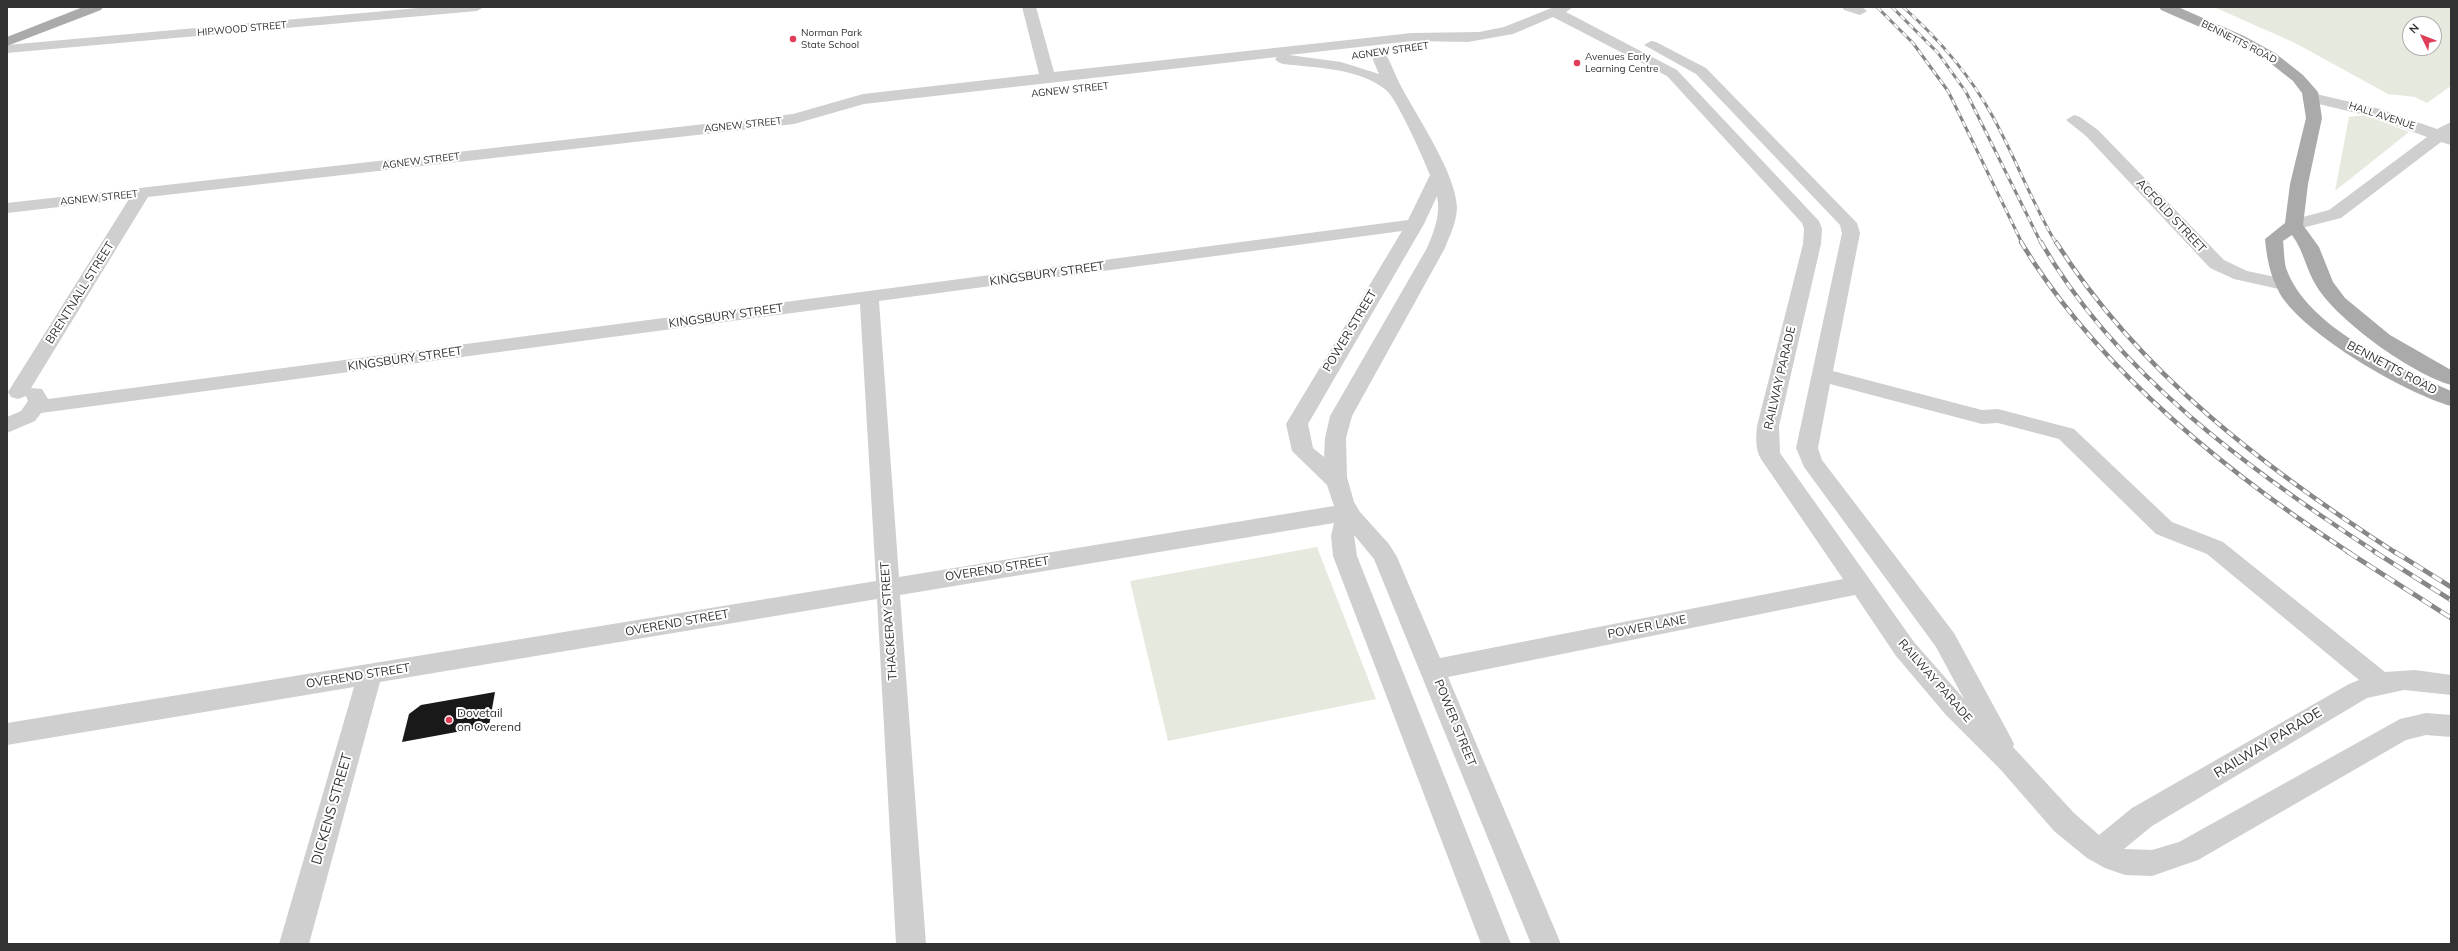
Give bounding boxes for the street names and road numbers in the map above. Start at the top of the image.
street label: BENNETTS ROAD [2199,18,2279,66]
street label: HIPWOOD STREET [197,19,287,39]
street label: AGNEW STREET [1350,40,1430,62]
street label: AGNEW STREET [1030,80,1110,100]
street label: HALL AVENUE [2347,100,2417,132]
street label: AGNEW STREET [703,115,783,135]
street label: AGNEW STREET [381,150,461,172]
street label: ACFOLD STREET [2133,176,2209,256]
street label: AGNEW STREET [59,188,139,208]
street label: BRENTNALL STREET [43,239,117,347]
street label: KINGSBURY STREET [989,259,1105,289]
street label: POWER STREET [1320,288,1380,374]
street label: KINGSBURY STREET [668,301,784,331]
street label: RAILWAY PARADE [1761,325,1799,431]
street label: BENNETTS ROAD [2344,338,2440,398]
street label: KINGSBURY STREET [347,344,463,374]
street label: OVEREND STREET [944,554,1050,584]
street label: THACKERAY STREET [878,561,900,681]
street label: OVEREND STREET [624,607,730,639]
street label: POWER LANE [1606,612,1688,642]
street label: RAILWAY PARADE [1895,637,1975,725]
street label: OVEREND STREET [305,661,411,691]
street label: POWER STREET [1431,677,1479,769]
street label: RAILWAY PARADE [2211,704,2325,782]
street label: DICKENS STREET [308,751,356,867]

